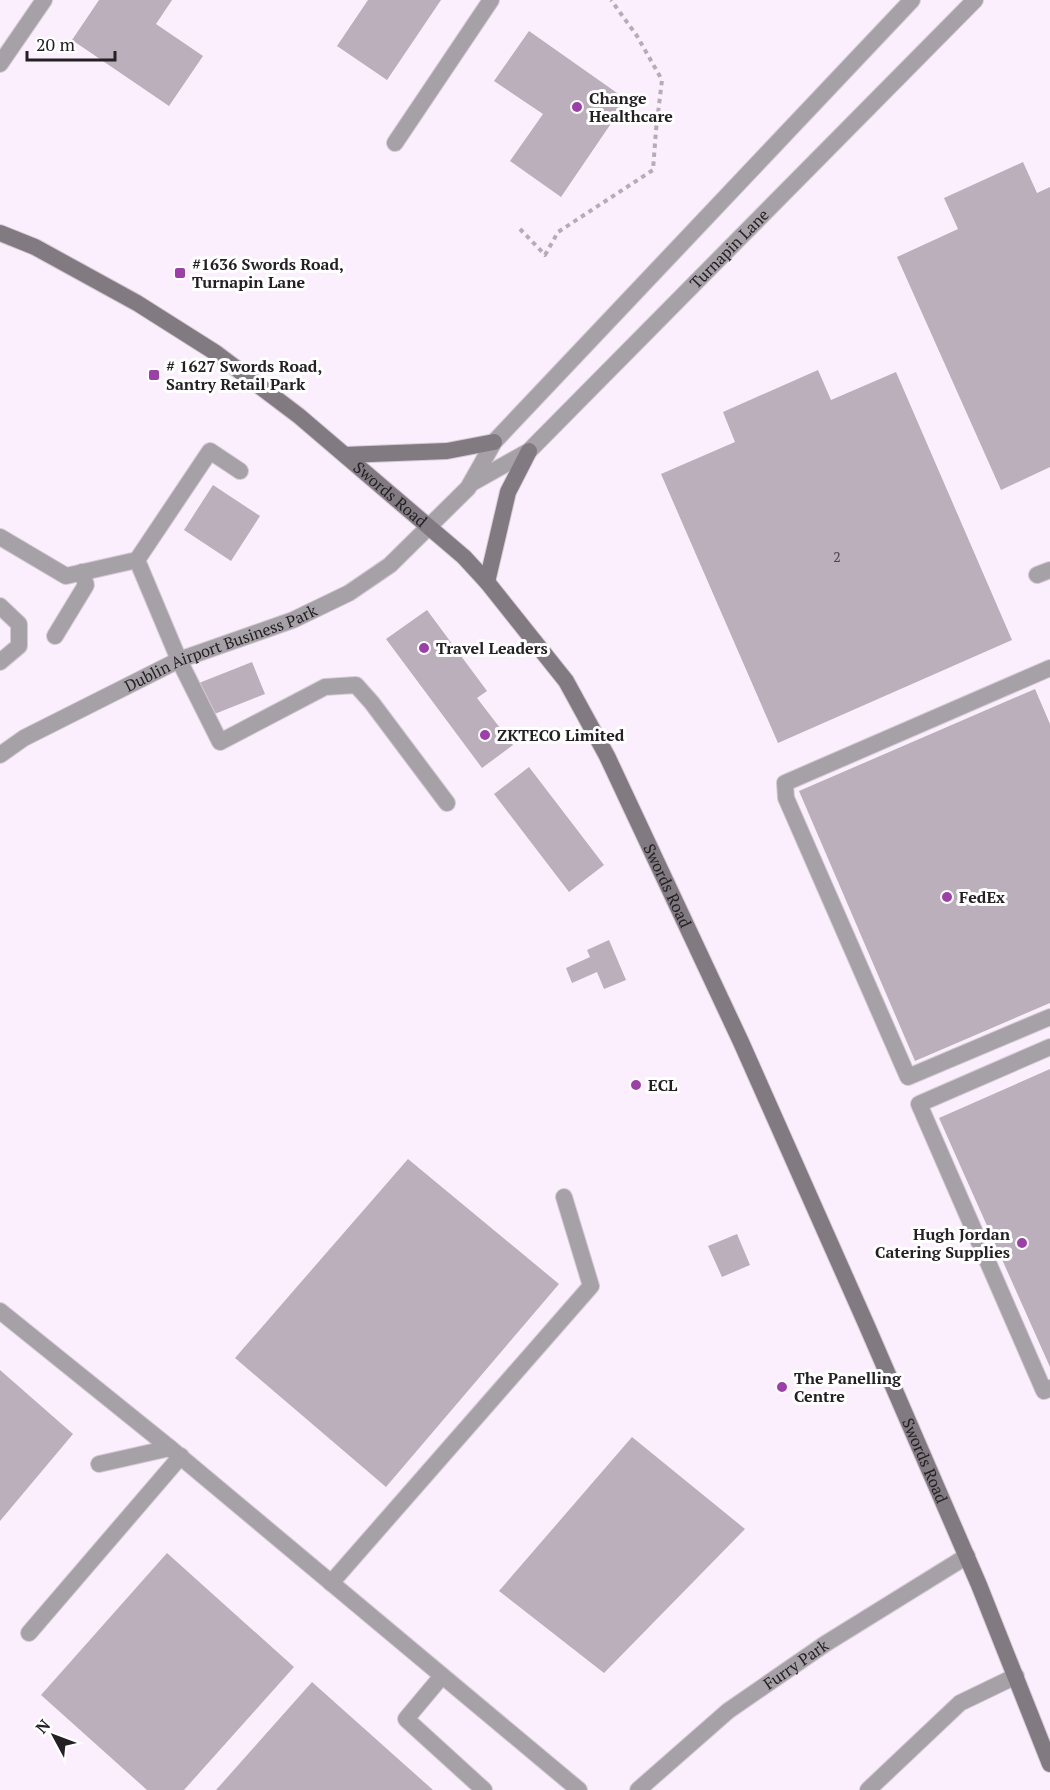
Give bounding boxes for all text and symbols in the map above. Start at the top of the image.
scale bar [27,24,116,62]
text: 20 m [36,32,76,56]
place label: Change Healthcare [589,87,673,127]
marker: Change Healthcare [570,100,584,114]
street label: Turnapin Lane [685,204,774,293]
place label: #1636 Swords Road, Turnapin Lane [192,253,344,293]
marker: #1636 Swords Road, Turnapin Lane [173,266,187,280]
place label: # 1627 Swords Road, Santry Retail Park [166,355,322,395]
marker: # 1627 Swords Road, Santry Retail Park [147,368,161,382]
street label: Swords Road [349,456,432,532]
house number: 2 [833,547,841,566]
street label: Dublin Airport Business Park [121,599,321,697]
place label: Travel Leaders [436,637,548,659]
marker: Travel Leaders [417,641,431,655]
place label: ZKTECO Limited [497,724,625,746]
marker: ZKTECO Limited [478,728,492,742]
street label: Swords Road [639,840,697,931]
place label: FedEx [959,886,1005,908]
marker: FedEx [940,890,954,904]
place label: ECL [648,1074,678,1096]
marker: ECL [629,1078,643,1092]
place label: Hugh Jordan Catering Supplies [875,1223,1011,1263]
marker: Hugh Jordan Catering Supplies [1015,1236,1029,1250]
place label: The Panelling Centre [794,1367,902,1407]
marker: The Panelling Centre [775,1380,789,1394]
street label: Swords Road [897,1415,953,1507]
street label: Furry Park [759,1634,833,1694]
north arrow [24,1706,84,1766]
text: N [30,1714,55,1738]

